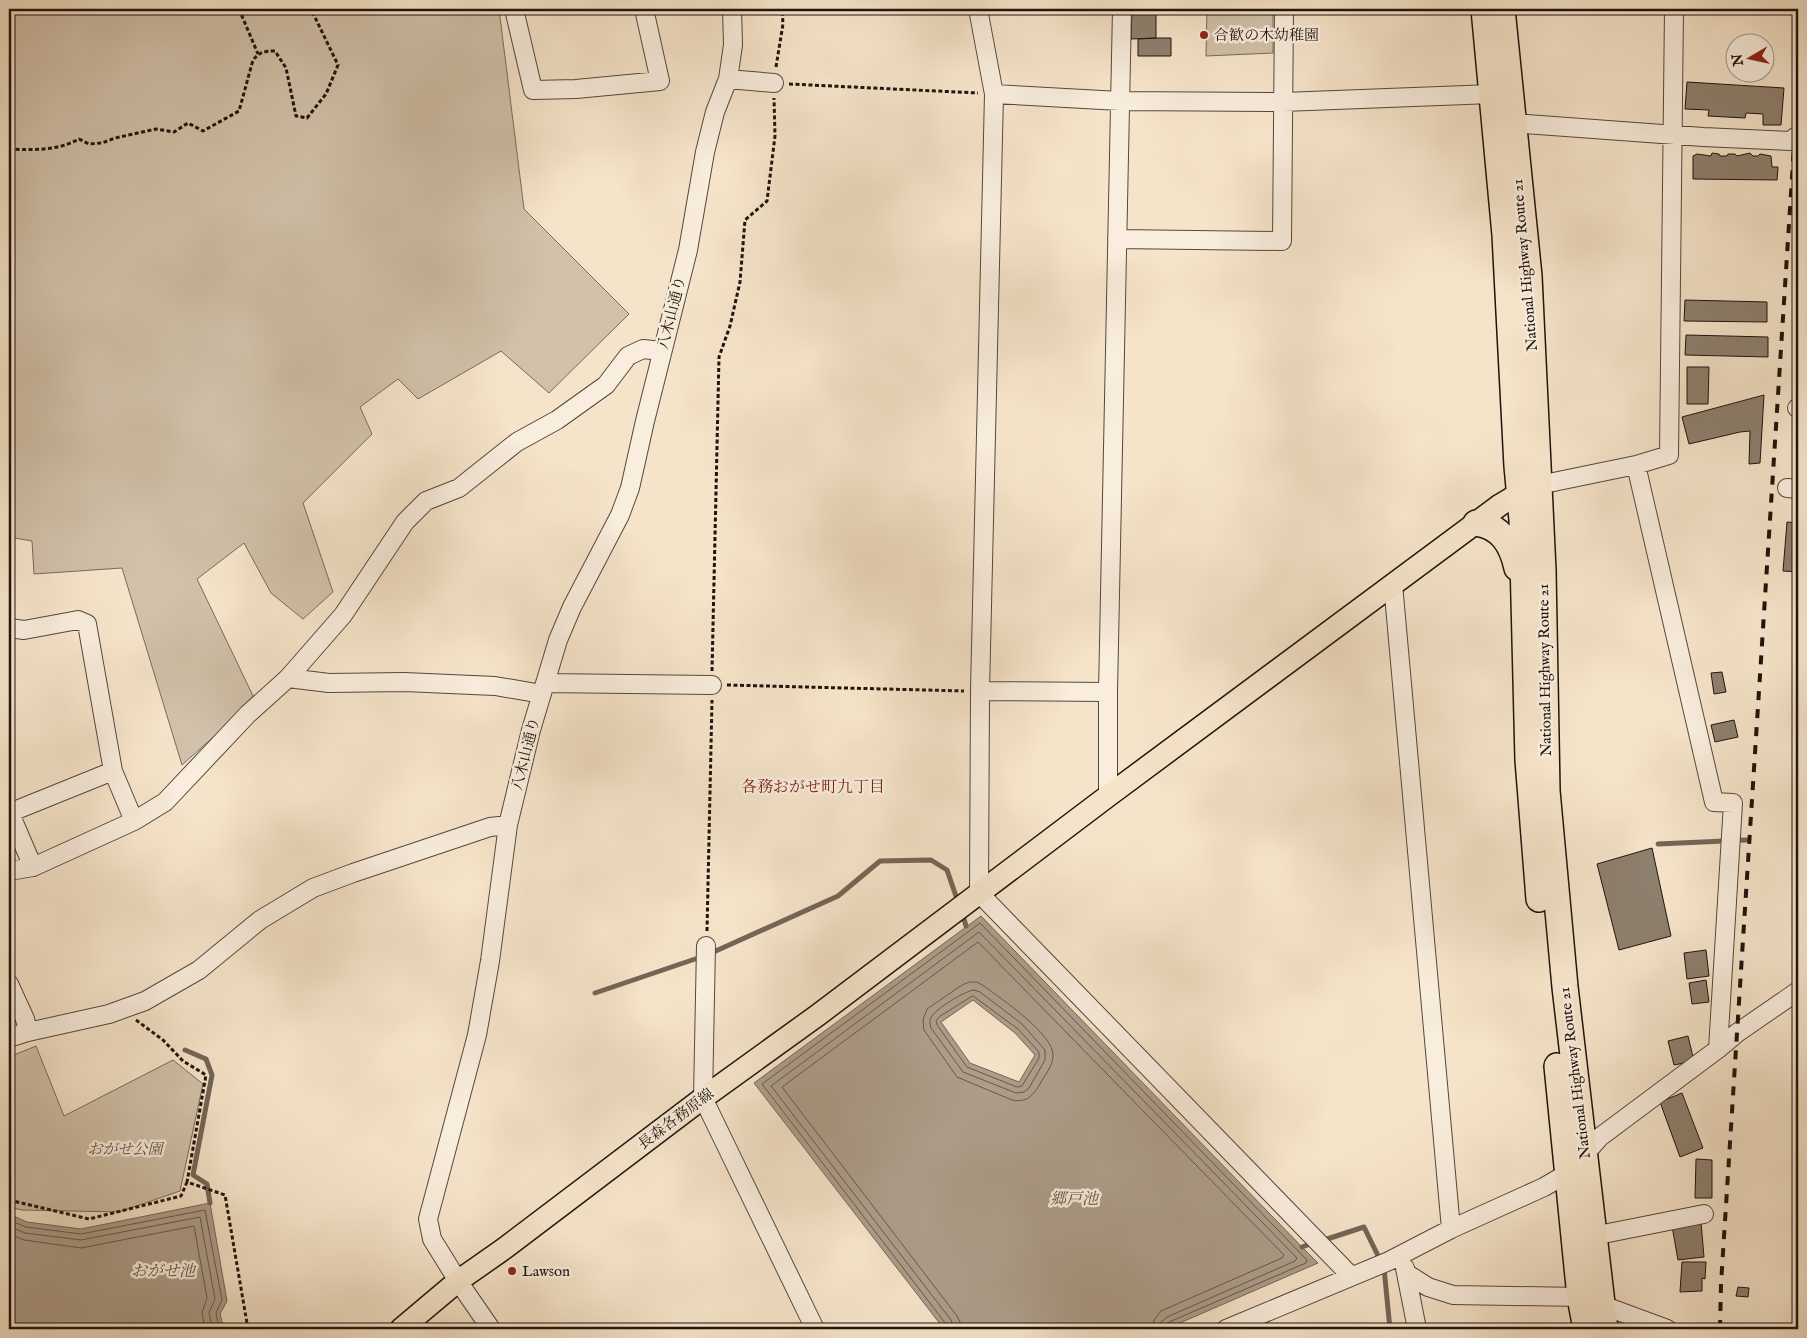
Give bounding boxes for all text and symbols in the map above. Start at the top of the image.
place label: 合歓の木幼稚園 [1214,26,1319,45]
marker: 合歓の木幼稚園 [1198,29,1210,41]
north arrow [1724,32,1774,82]
text: N [1728,52,1748,68]
street label: National Highway Route 21 [1508,178,1542,352]
street label: 八木山通り [654,274,690,352]
street label: National Highway Route 21 [1534,583,1556,757]
street label: 八木山通り [508,715,544,793]
district label: 各務おがせ町九丁目 [741,778,885,798]
street label: National Highway Route 21 [1555,986,1595,1160]
street label: 長森各務原線 [634,1084,718,1154]
park label: おがせ公園 [87,1140,165,1159]
water label: 郷戸池 [1050,1190,1100,1210]
water label: おがせ池 [131,1262,197,1282]
place label: Lawson [522,1262,570,1281]
marker: Lawson [506,1265,518,1277]

